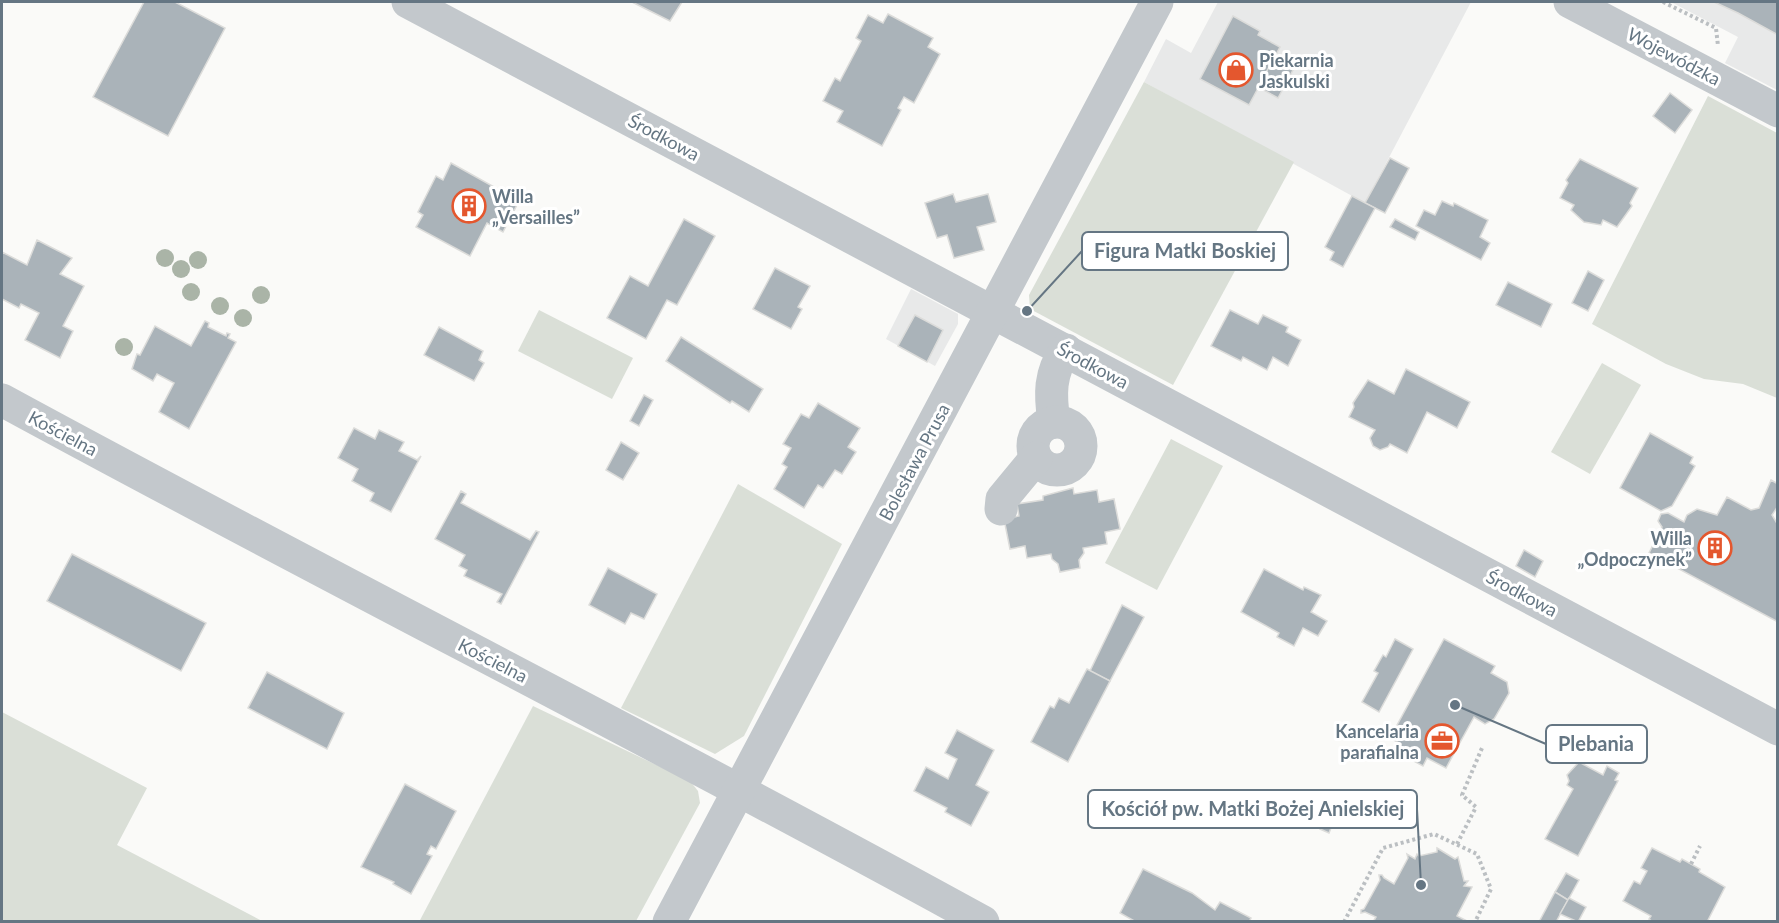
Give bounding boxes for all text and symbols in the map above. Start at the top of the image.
street label: Wojewódzka [1624,22,1724,90]
place label: Piekarnia Jaskulski [1259,49,1334,92]
shop icon: Piekarnia Jaskulski [1218,52,1254,88]
street label: Środkowa [625,109,703,165]
place label: Willa „Versailles” [492,185,580,228]
building icon: Willa „Versailles” [451,188,487,224]
callout: Figura Matki Boskiej [1082,232,1288,270]
text: Figura Matki Boskiej [1094,238,1276,262]
street label: Środkowa [1054,337,1132,393]
street label: Bolesława Prusa [874,400,954,524]
street label: Kościelna [25,406,101,460]
place label: Willa „Odpoczynek” [1577,527,1692,570]
building icon: Willa „Odpoczynek” [1697,530,1733,566]
street label: Środkowa [1483,565,1561,621]
street label: Kościelna [455,633,531,687]
place label: Kancelaria parafialna [1335,720,1419,763]
office icon: Kancelaria parafialna [1424,723,1460,759]
callout: Plebania [1546,725,1647,763]
text: Plebania [1558,731,1634,755]
callout: Kościół pw. Matki Bożej Anielskiej [1088,790,1417,828]
text: Kościół pw. Matki Bożej Anielskiej [1102,796,1404,820]

